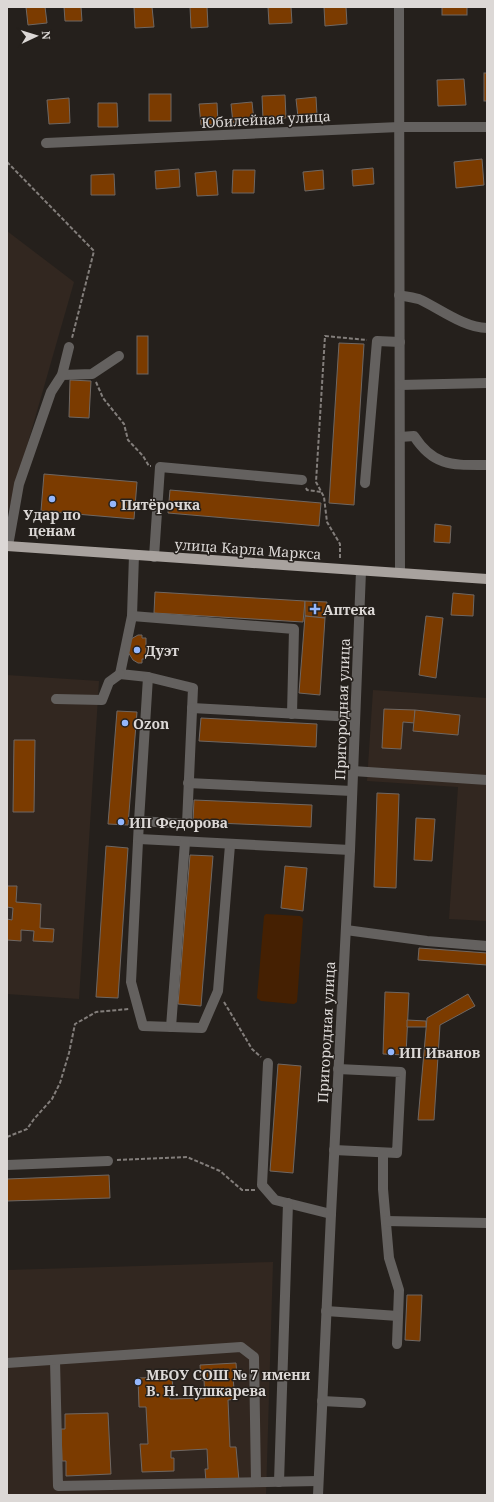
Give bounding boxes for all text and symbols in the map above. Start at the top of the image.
north arrow [16,16,56,56]
text: N [39,30,54,40]
street label: Юбилейная улица [201,106,331,132]
marker: Удар по ценам [47,494,57,504]
place label: Пятёрочка [121,495,200,514]
marker: Пятёрочка [108,499,118,509]
place label: Удар по ценам [23,505,81,540]
street label: улица Карла Маркса [174,534,322,564]
place label: Аптека [323,600,375,619]
marker: Аптека [310,604,320,614]
street label: Пригородная улица [330,638,354,780]
place label: Дуэт [145,641,179,660]
marker: Дуэт [132,645,142,655]
place label: Ozon [133,714,169,733]
marker: Ozon [120,718,130,728]
place label: ИП Федорова [129,813,228,832]
marker: ИП Федорова [116,817,126,827]
street label: Пригородная улица [313,961,339,1103]
place label: ИП Иванов [399,1043,481,1062]
marker: ИП Иванов [386,1047,396,1057]
place label: МБОУ СОШ № 7 имени В. Н. Пушкарева [146,1365,311,1400]
marker: МБОУ СОШ № 7 имени В. Н. Пушкарева [133,1377,143,1387]

